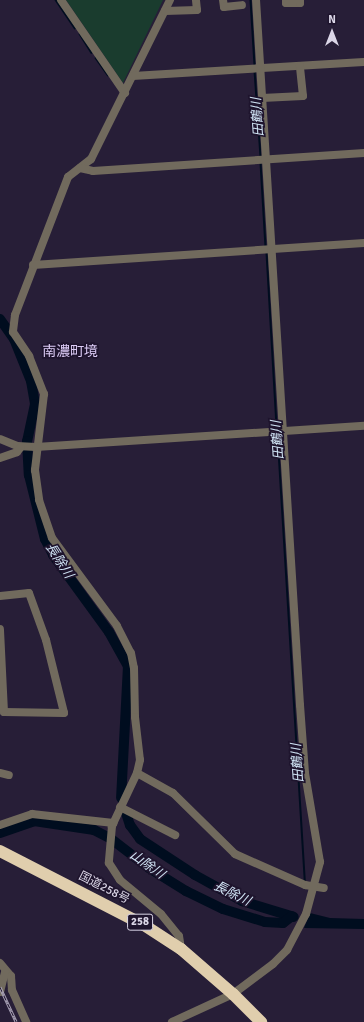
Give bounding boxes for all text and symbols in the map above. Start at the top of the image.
north arrow [312,12,352,52]
text: N [328,13,336,26]
water label: 田鶴川 [249,97,267,137]
district label: 南濃町境 [42,344,98,360]
water label: 田鶴川 [269,420,287,460]
water label: 長除川 [42,540,76,582]
water label: 田鶴川 [289,743,307,783]
water label: 山除川 [127,847,167,883]
street label: 国道258号 [76,869,132,907]
water label: 長除川 [211,878,253,910]
road number: 258 [127,913,153,931]

